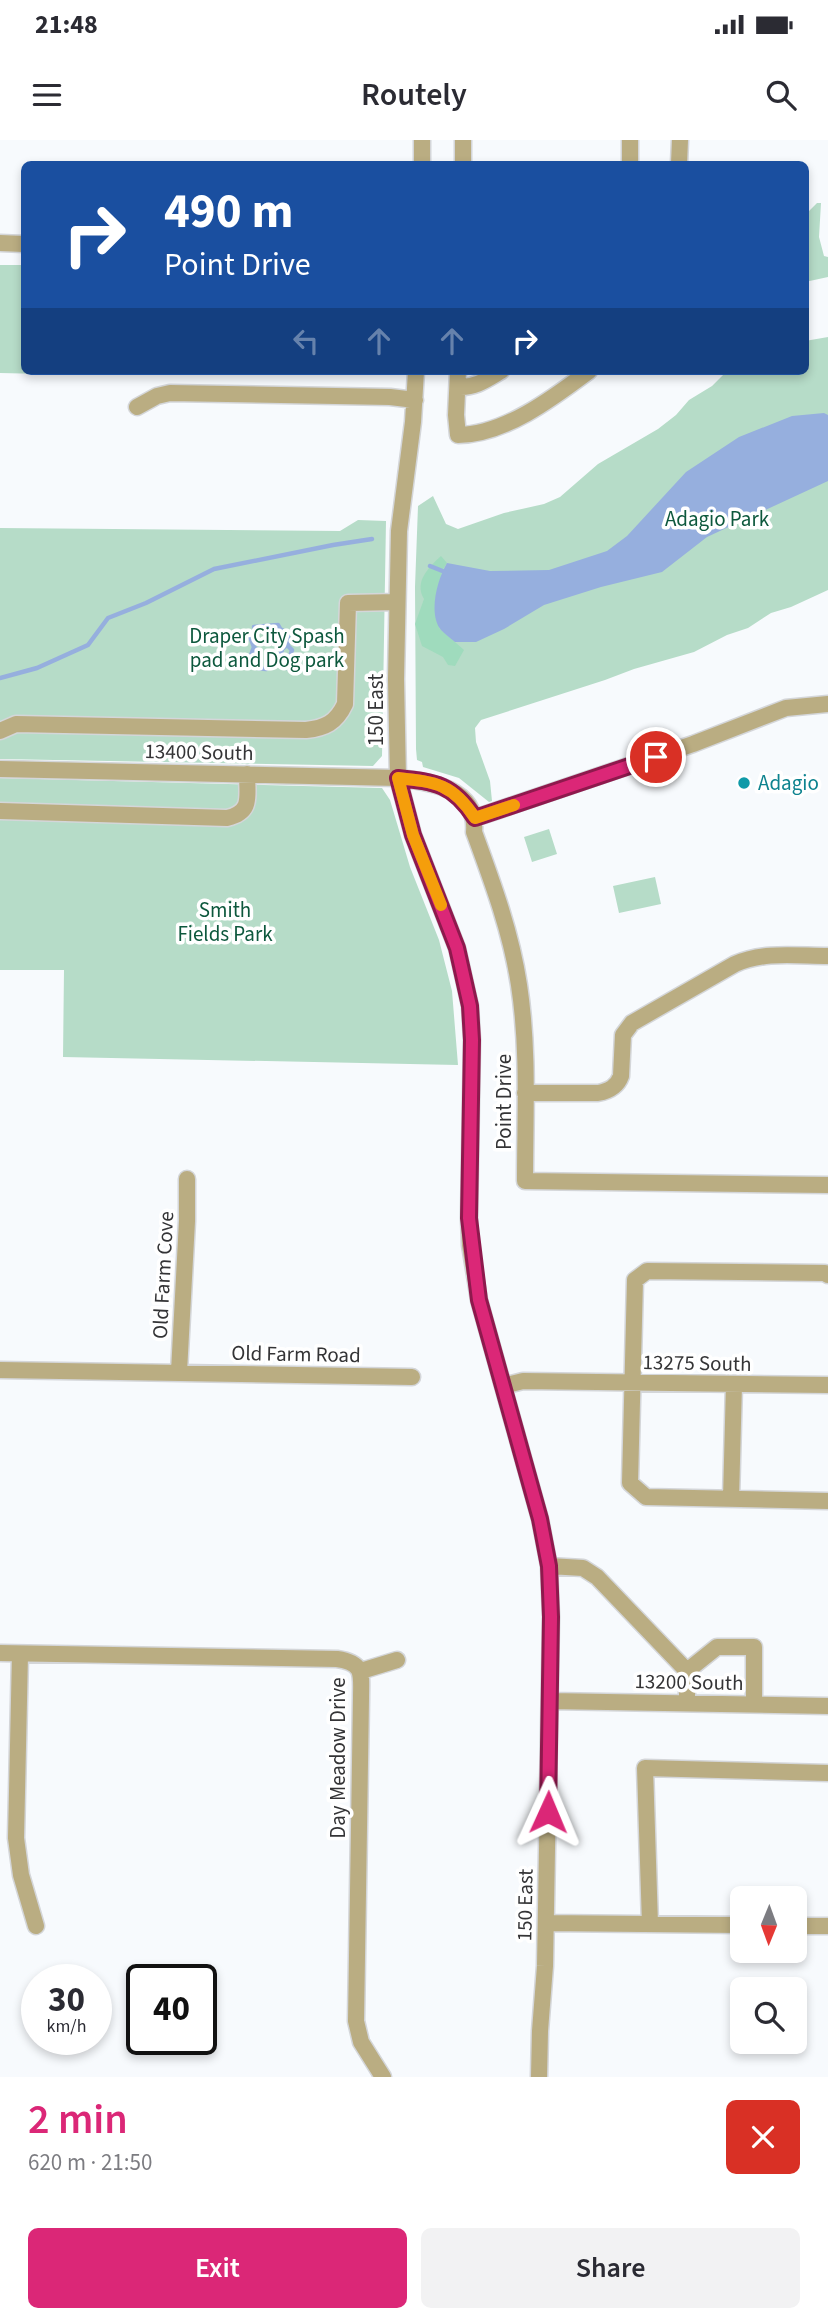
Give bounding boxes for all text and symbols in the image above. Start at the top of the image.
text: 21:48 [35,6,98,43]
text: Routely [361,72,467,118]
icon: menu [28,76,66,114]
icon: search [762,76,800,114]
text: 490 m [164,177,293,247]
icon: right [49,189,140,280]
text: Point Drive [164,242,311,288]
icon: left [287,322,325,360]
icon: ahead [360,322,398,360]
icon: ahead [433,322,471,360]
icon: right [506,322,544,360]
park label: Adagio Park [665,504,770,534]
park label: Draper City Spash pad and Dog park [189,621,345,675]
street label: 150 East [361,674,391,746]
pin [626,727,686,787]
street label: 13400 South [144,736,254,768]
icon: arrive [637,738,675,776]
place label: Adagio [758,768,819,798]
marker: Adagio [736,775,752,791]
park label: Smith Fields Park [177,895,273,949]
street label: Point Drive [489,1054,519,1150]
street label: Old Farm Cove [145,1210,181,1340]
street label: Old Farm Road [231,1338,361,1370]
street label: 13275 South [642,1347,752,1379]
street label: 13200 South [634,1666,744,1698]
street label: Day Meadow Drive [323,1677,353,1839]
position arrow [511,1775,585,1849]
street label: 150 East [509,1868,541,1942]
north arrow [730,1886,807,1964]
map controls [730,1886,807,2054]
speed limit sign: 40 [126,1964,217,2055]
text: 30 [48,1975,85,2025]
button: search [730,1977,807,2054]
text: km/h [47,2014,86,2039]
text: 2 min [28,2090,128,2150]
button: close [726,2100,800,2174]
text: 620 m · 21:50 [28,2146,152,2179]
button: Exit [28,2228,407,2308]
button: Share [421,2228,800,2308]

